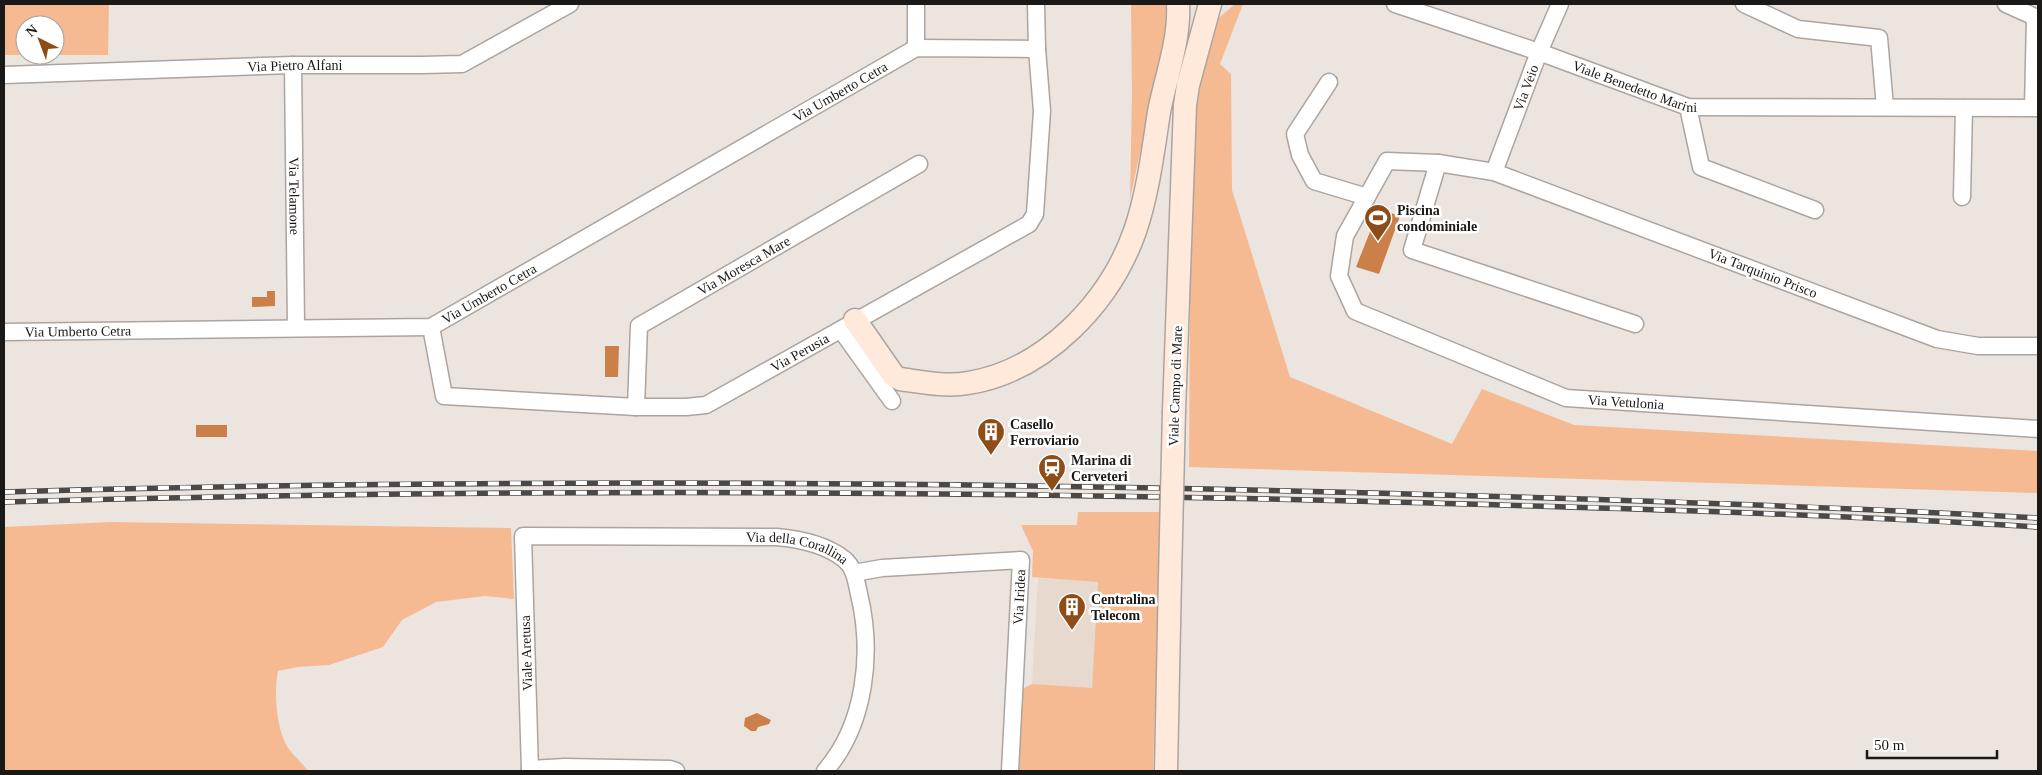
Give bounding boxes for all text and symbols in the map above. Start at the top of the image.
north arrow [15,15,65,65]
text: N [23,22,40,40]
street label: Via Pietro Alfani [247,58,342,75]
street label: Viale Benedetto Marini [1570,58,1697,115]
street label: Via Umberto Cetra [790,59,891,125]
street label: Via Veio [1511,63,1542,113]
street label: Via Telamone [286,157,302,235]
sports icon: Piscina condominiale [1363,203,1393,242]
place label: Piscina condominiale [1397,203,1477,234]
street label: Via Moresca Mare [695,233,793,298]
street label: Via Tarquinio Prisco [1706,246,1819,301]
street label: Via Umberto Cetra [439,261,540,327]
street label: Via Umberto Cetra [25,324,132,340]
street label: Viale Campo di Mare [1166,325,1185,447]
street label: Via Perusia [768,330,832,375]
street label: Via Vetulonia [1587,392,1665,412]
building icon: Casello Ferroviario [976,417,1006,456]
place label: Casello Ferroviario [1010,417,1079,448]
station icon: Marina di Cerveteri [1037,453,1067,492]
place label: Marina di Cerveteri [1071,453,1131,484]
street label: Via della Corallina [746,530,852,568]
street label: Via Iridea [1011,568,1028,625]
building icon: Centralina Telecom [1057,592,1087,631]
place label: Centralina Telecom [1091,592,1156,623]
street label: Viale Aretusa [518,614,535,691]
scale bar [1867,728,1997,760]
text: 50 m [1874,737,1905,753]

